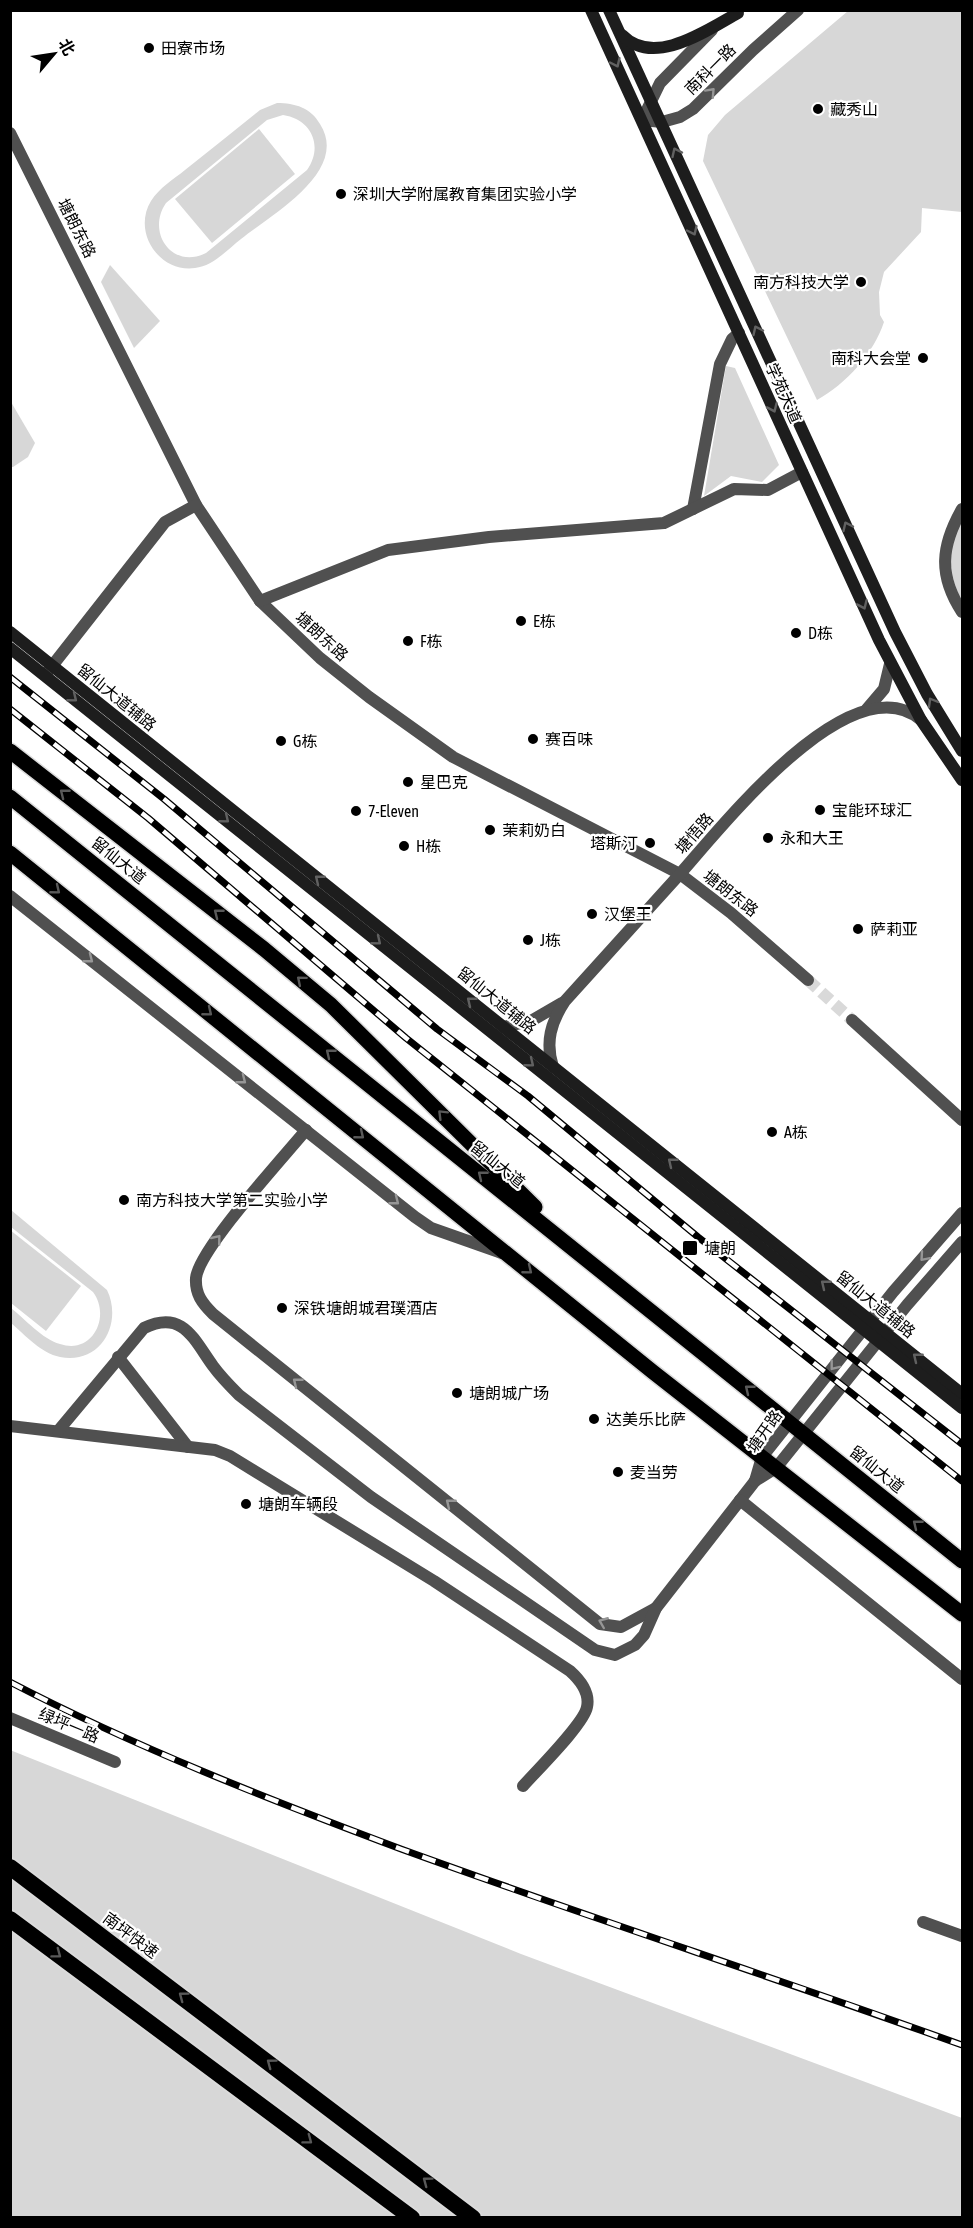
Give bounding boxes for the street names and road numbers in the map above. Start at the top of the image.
street label: 南科一路 [681,40,739,98]
street label: 塘朗东路 [54,195,100,261]
street label: 学苑大道 [763,360,805,426]
street label: 塘朗东路 [292,608,352,664]
street label: 留仙大道辅路 [74,660,160,734]
street label: 塘悟路 [671,809,717,857]
street label: 留仙大道 [88,833,150,887]
street label: 塘朗东路 [700,866,762,920]
street label: 留仙大道辅路 [454,963,540,1037]
street label: 留仙大道 [467,1137,529,1191]
street label: 留仙大道辅路 [833,1267,919,1341]
street label: 塘开路 [743,1406,785,1456]
street label: 留仙大道 [846,1442,908,1496]
street label: 绿坪一路 [36,1704,102,1746]
street label: 南坪快速 [100,1909,162,1961]

